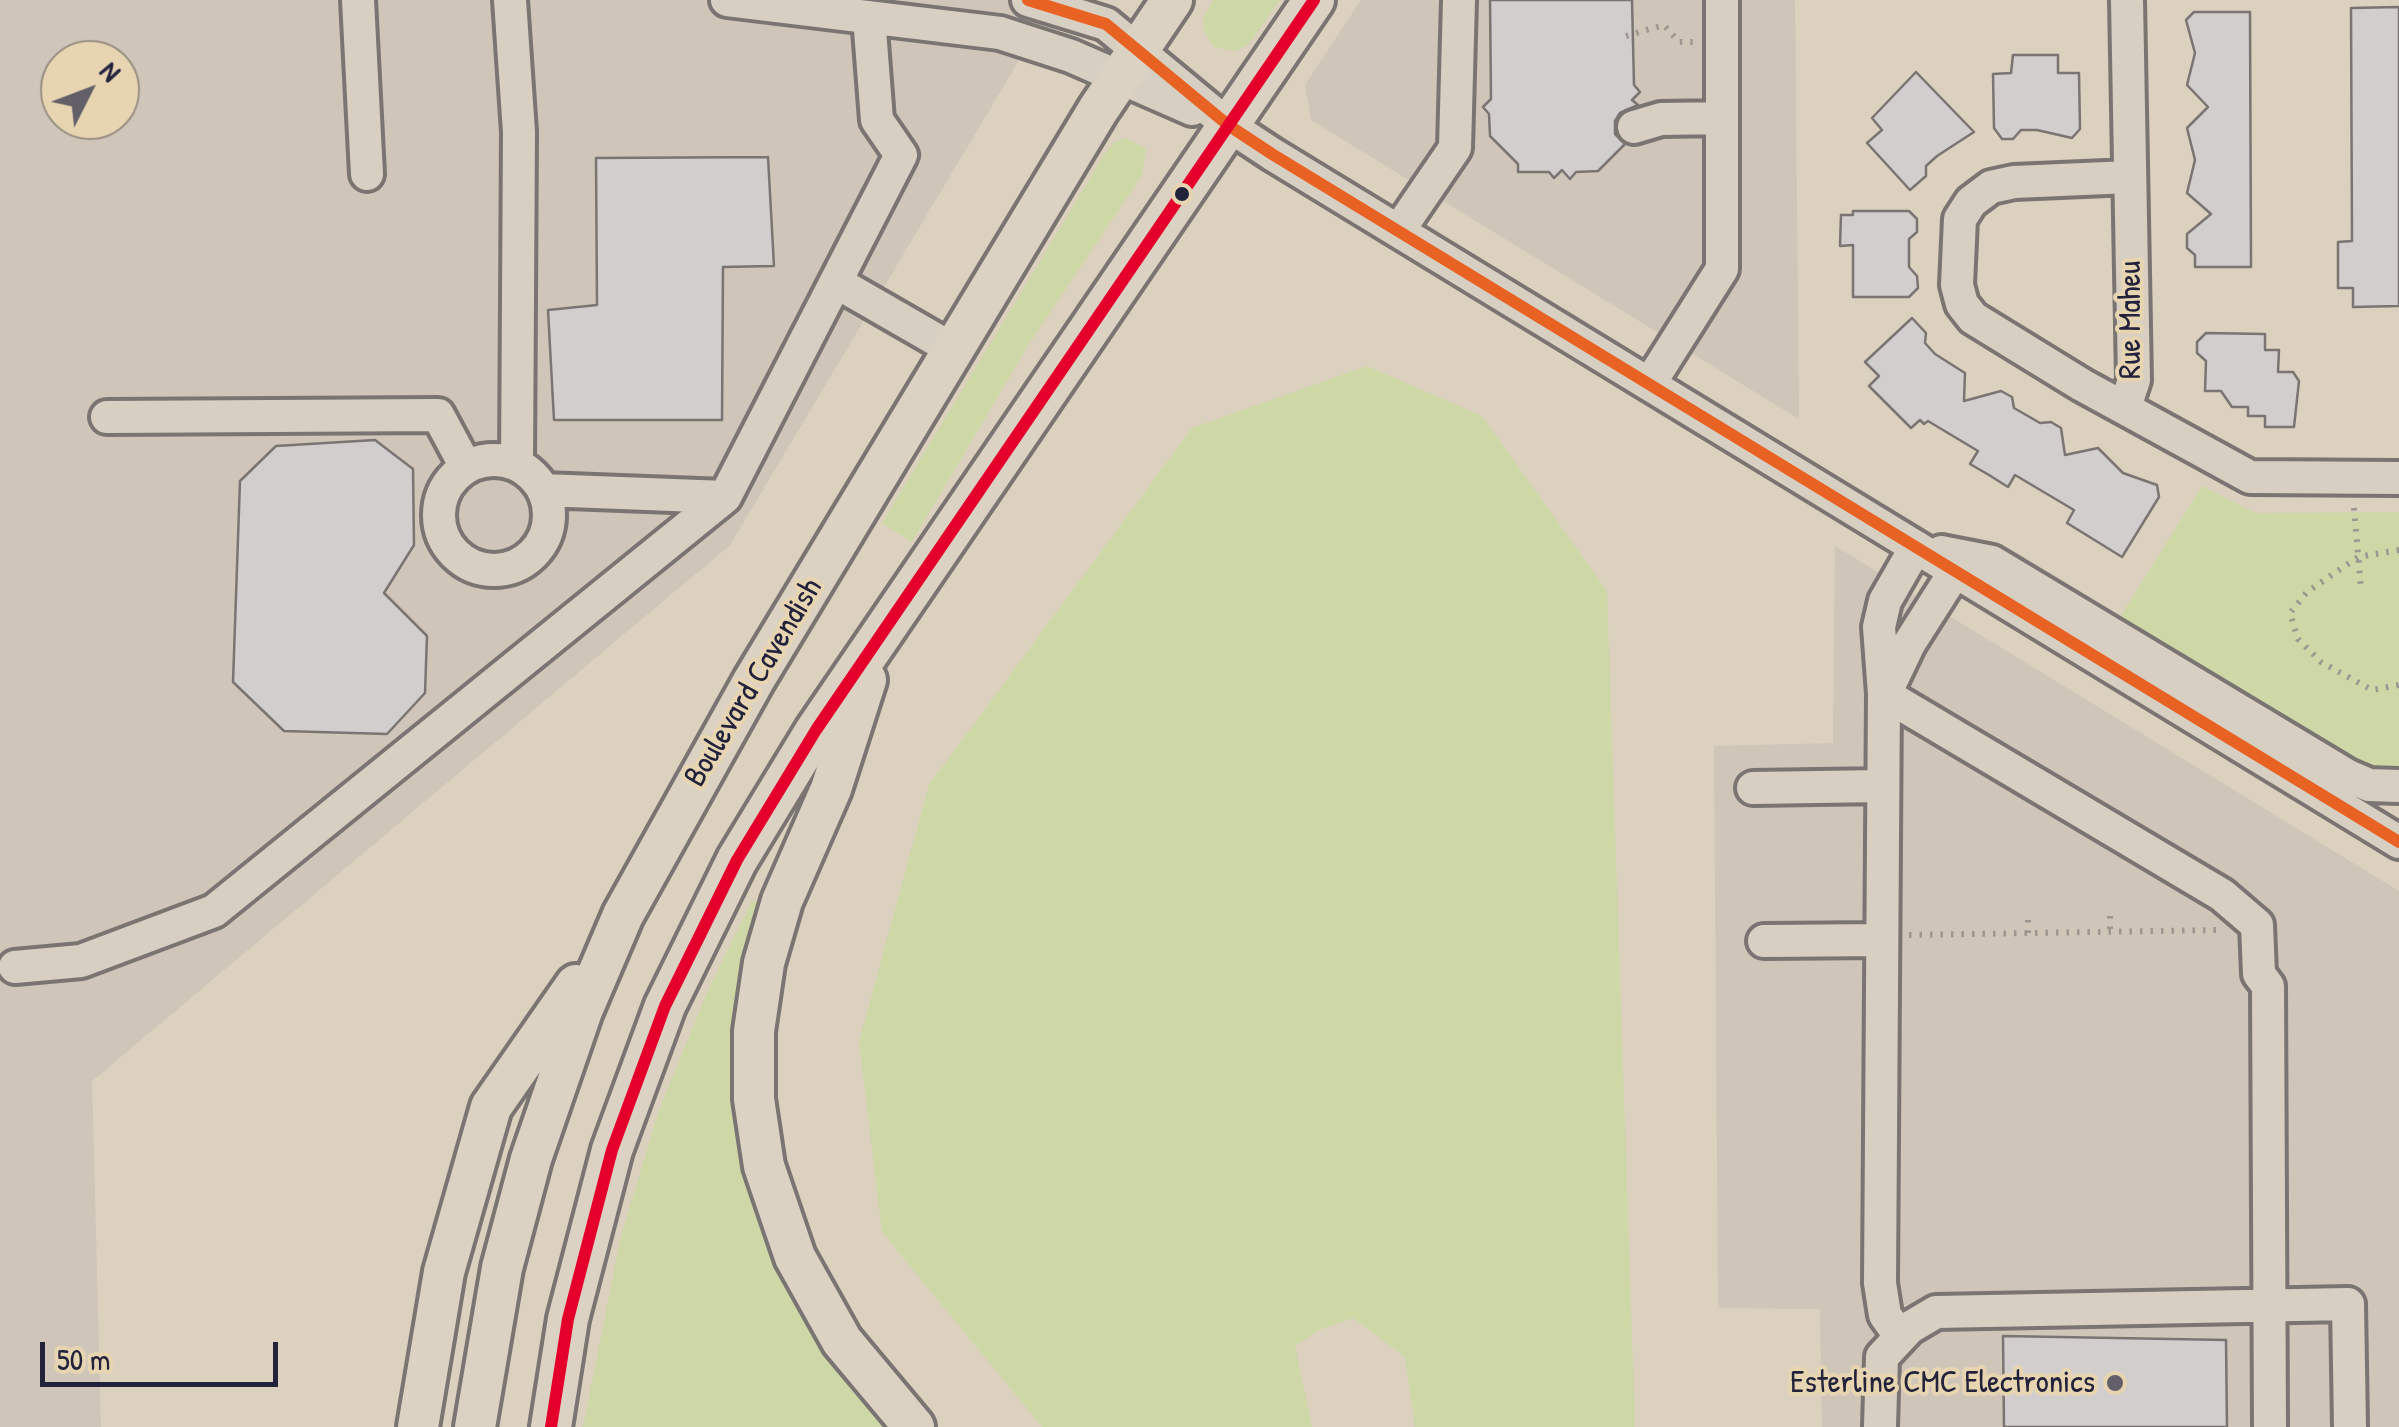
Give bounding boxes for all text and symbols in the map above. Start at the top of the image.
north arrow [40,40,140,140]
text: N [92,53,130,90]
unlabelled marker [1172,184,1192,204]
street label: Rue Maheu [2112,261,2150,379]
street label: Boulevard Cavendish [677,572,831,794]
scale bar [45,1322,282,1384]
text: 50 m [57,1339,110,1379]
place label: Esterline CMC Electronics [1790,1364,2095,1402]
marker: Esterline CMC Electronics [2104,1372,2126,1394]

